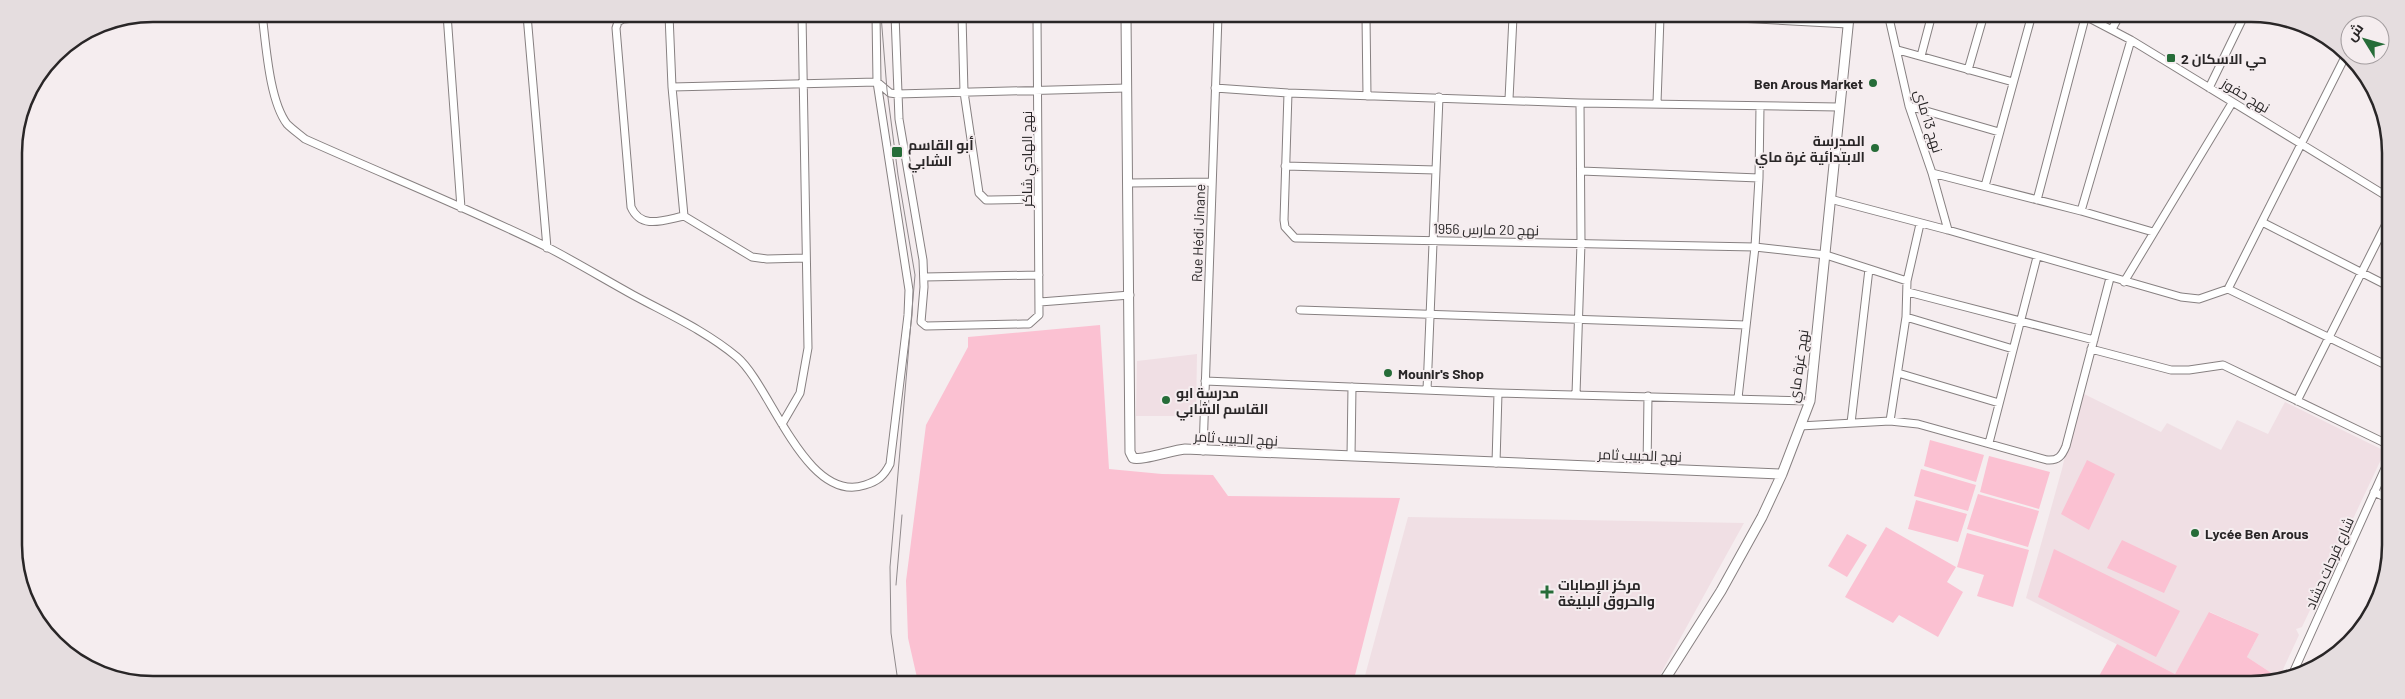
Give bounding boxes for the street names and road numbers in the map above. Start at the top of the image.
street label: نهج حفوز [2218,74,2273,117]
street label: نهج 13 ماي [1908,87,1947,156]
street label: نهج الهادي شاكر [1018,111,1039,208]
street label: Rue Hédi Jinane [1188,184,1208,282]
street label: نهج 20 مارس 1956 [1433,220,1539,239]
street label: نهج غرة ماي [1784,328,1816,404]
street label: نهج الحبيب ثامر [1192,427,1278,450]
street label: نهج الحبيب ثامر [1597,445,1682,466]
street label: شارع فرحات حشاد [2301,514,2358,612]

